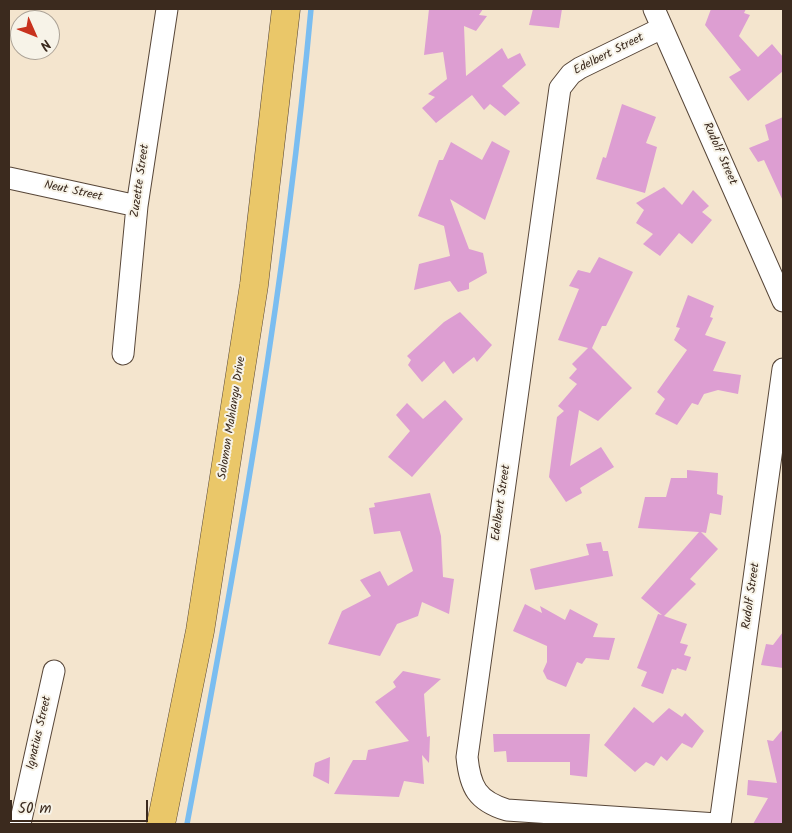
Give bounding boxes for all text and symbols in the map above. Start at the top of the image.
north arrow [10,10,60,60]
street label: Edelbert Street [571,31,647,79]
text: N [34,34,56,56]
street label: Rudolf Street [699,121,739,187]
street label: Zuzette Street [129,143,153,219]
street label: Neut Street [43,179,103,205]
street label: Solomon Mahlangu Drive [216,356,250,480]
street label: Edelbert Street [490,464,514,542]
street label: Rudolf Street [740,562,764,630]
street label: Ignatius Street [25,695,55,771]
scale bar [12,790,150,822]
text: 50 m [18,797,52,821]

